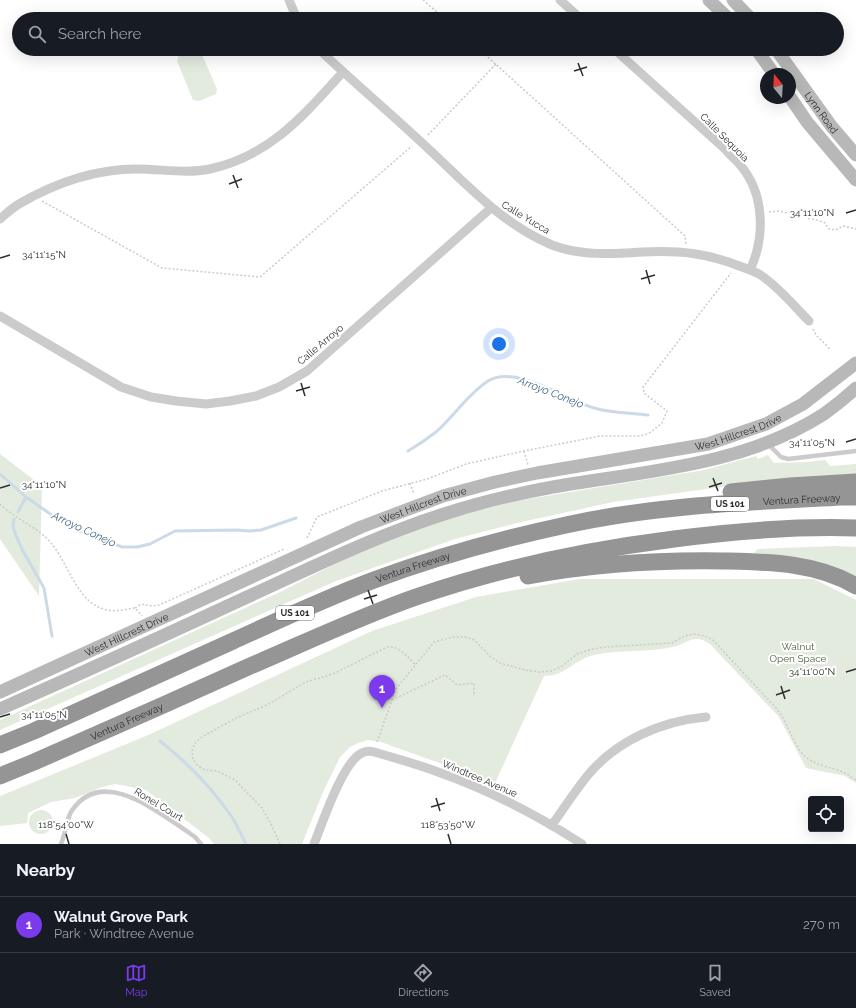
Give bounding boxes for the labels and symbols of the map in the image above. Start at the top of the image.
north arrow [760,68,796,104]
street label: Lynn Road [802,90,840,136]
street label: Calle Sequoia [698,111,751,164]
street label: Calle Yucca [500,199,552,236]
text: 34°11'10"N [790,207,834,218]
text: 34°11'15"N [22,249,66,260]
street label: Calle Arroyo [295,322,346,367]
your location [489,334,509,354]
water label: Arroyo Conejo [515,374,585,411]
street label: West Hillcrest Drive [694,412,783,452]
text: 34°11'05"N [789,437,835,448]
text: 34°11'10"N [22,479,66,490]
street label: West Hillcrest Drive [379,485,468,525]
street label: Ventura Freeway [762,492,841,507]
road number: US 101 [711,497,749,511]
water label: Arroyo Conejo [49,509,118,550]
street label: Ventura Freeway [374,550,452,585]
road number: US 101 [276,606,314,620]
street label: West Hillcrest Drive [83,611,170,659]
park label: Walnut Open Space [770,641,827,664]
text: 34°11'00"N [789,666,835,677]
pin: 1 [369,675,395,708]
street label: Ventura Freeway [89,701,165,743]
text: 34°11'05"N [21,709,67,720]
street label: Windtree Avenue [441,758,519,799]
street label: Ronel Court [133,786,186,824]
text: 118°54'00"W [38,819,94,830]
text: 118°53'50"W [421,819,476,830]

